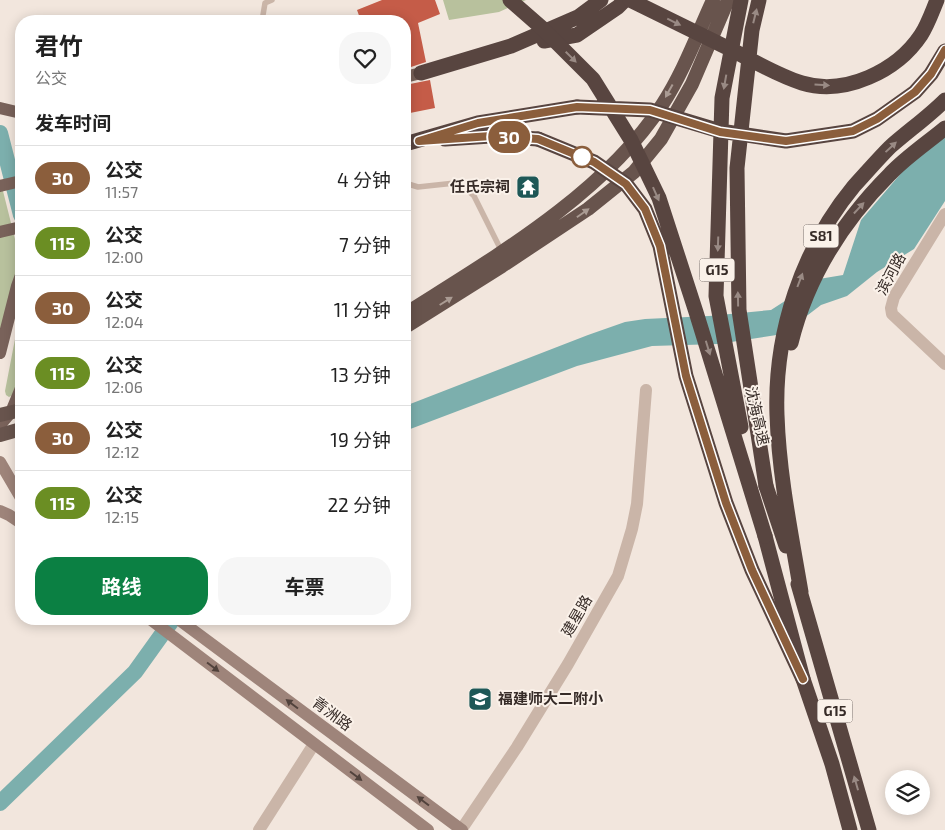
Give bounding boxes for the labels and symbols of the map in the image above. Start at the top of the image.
one-way arrow [752,8,760,23]
one-way arrow [667,18,681,26]
one-way arrow [565,51,577,63]
one-way arrow [721,74,729,90]
one-way arrow [815,81,831,89]
one-way arrow [665,85,674,98]
line badge: 30 [486,121,532,153]
one-way arrow [885,141,897,153]
unlabelled marker [571,146,593,168]
temple icon: 任氏宗祠 [515,174,541,200]
place label: 任氏宗祠 [450,177,510,195]
one-way arrow [653,187,661,201]
one-way arrow [853,203,865,215]
one-way arrow [576,208,589,218]
road number: S81 [804,225,838,248]
one-way arrow [714,237,722,253]
street label: 滨河路 [872,249,909,298]
road number: G15 [700,258,734,282]
one-way arrow [796,272,804,287]
one-way arrow [734,291,742,307]
one-way arrow [440,297,453,306]
one-way arrow [704,341,712,356]
street label: 沈海高速 [742,385,773,447]
street label: 建星路 [557,592,595,639]
one-way arrow [206,662,220,672]
school or university icon: 福建师大二附小 [467,686,493,712]
place label: 福建师大二附小 [498,689,604,707]
street label: 青洲路 [309,692,356,734]
one-way arrow [285,699,299,709]
road number: G15 [818,699,852,722]
one-way arrow [349,771,363,781]
one-way arrow [851,776,859,791]
one-way arrow [416,796,430,806]

